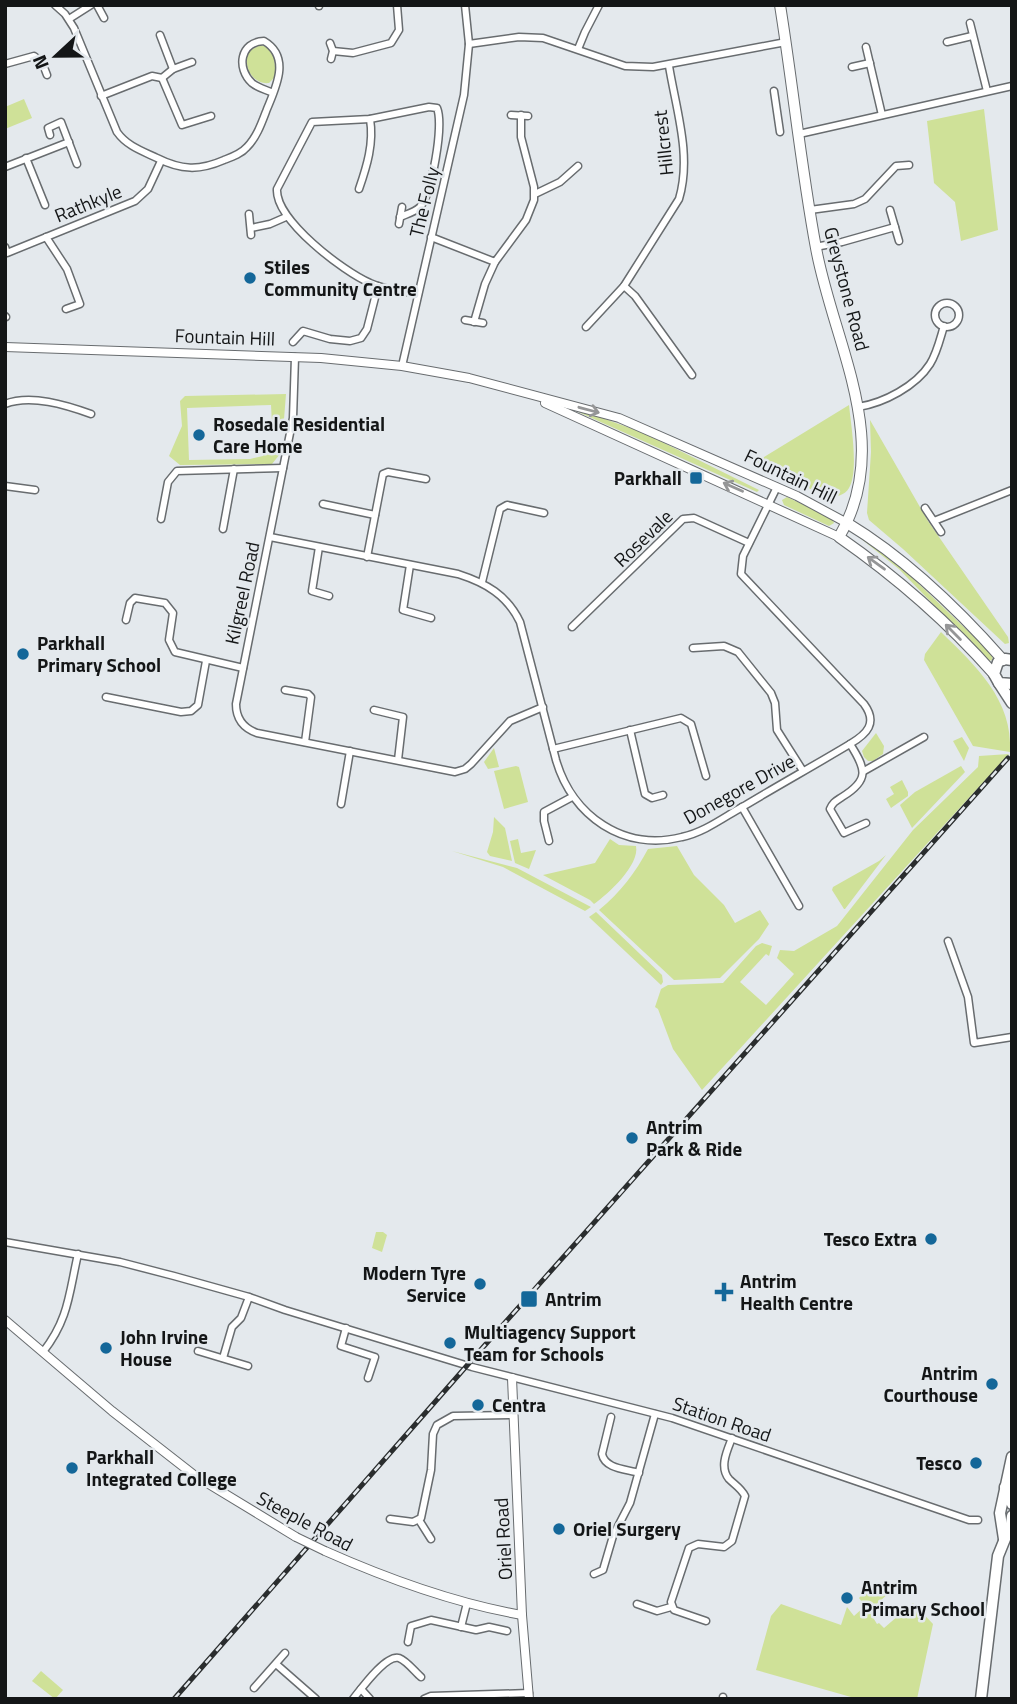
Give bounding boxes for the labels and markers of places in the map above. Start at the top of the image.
place label: Stiles Community Centre [264,252,417,303]
marker: Stiles Community Centre [242,270,258,286]
place label: Rosedale Residential Care Home [213,409,385,460]
marker: Rosedale Residential Care Home [191,427,207,443]
place label: Parkhall [614,463,682,492]
marker: Parkhall [688,470,704,486]
place label: Parkhall Primary School [37,628,161,679]
marker: Parkhall Primary School [15,646,31,662]
place label: Antrim Park & Ride [646,1112,742,1163]
marker: Antrim Park & Ride [624,1130,640,1146]
place label: Tesco Extra [824,1224,917,1253]
marker: Tesco Extra [923,1231,939,1247]
place label: Modern Tyre Service [363,1258,466,1309]
place label: Antrim Health Centre [740,1266,853,1317]
marker: Modern Tyre Service [472,1276,488,1292]
marker: Antrim Health Centre [714,1282,734,1302]
place label: Antrim [545,1284,602,1313]
marker: Antrim [519,1289,539,1309]
place label: Multiagency Support Team for Schools [464,1317,636,1368]
place label: John Irvine House [120,1322,208,1373]
marker: Multiagency Support Team for Schools [442,1335,458,1351]
marker: John Irvine House [98,1340,114,1356]
place label: Antrim Courthouse [883,1358,978,1409]
marker: Antrim Courthouse [984,1376,1000,1392]
place label: Centra [492,1390,546,1419]
marker: Centra [470,1397,486,1413]
place label: Parkhall Integrated College [86,1442,237,1493]
place label: Tesco [916,1448,962,1477]
marker: Tesco [968,1455,984,1471]
marker: Parkhall Integrated College [64,1460,80,1476]
place label: Oriel Surgery [573,1514,681,1543]
marker: Oriel Surgery [551,1521,567,1537]
place label: Antrim Primary School [861,1572,985,1623]
marker: Antrim Primary School [839,1590,855,1606]

